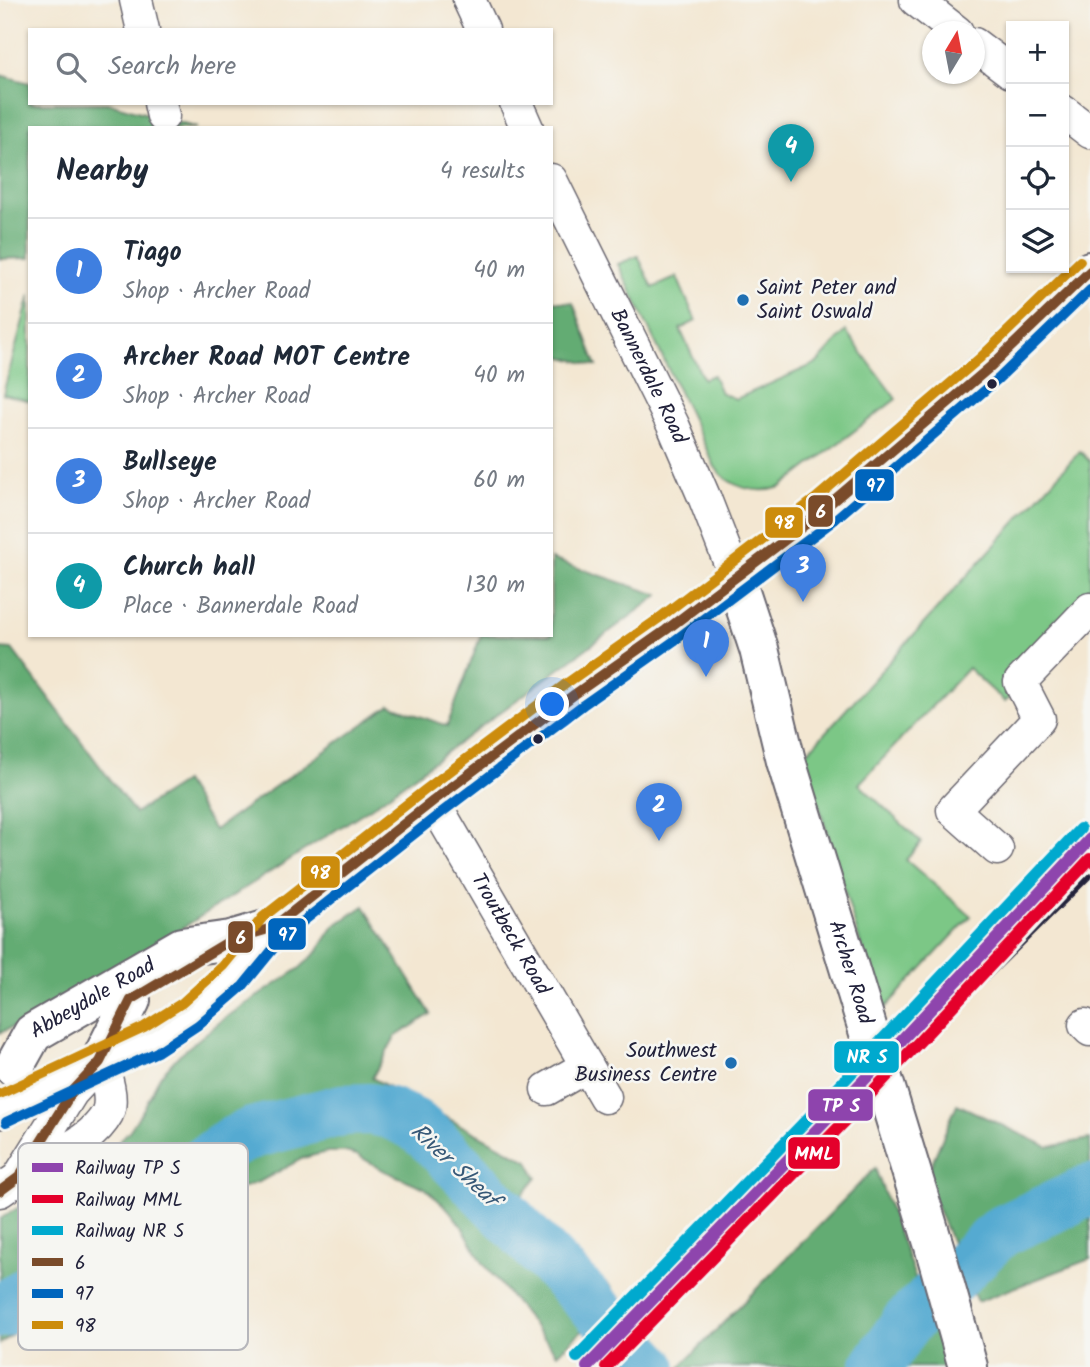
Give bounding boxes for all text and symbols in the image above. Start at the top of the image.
north arrow [922,21,985,84]
map controls [1006,21,1069,273]
button: + [1006,21,1069,84]
search box [28,28,553,105]
text: Search here [108,46,236,88]
icon: search [52,48,90,86]
button: − [1006,84,1069,147]
pin: 4 [768,124,814,182]
button: locate [1006,147,1069,210]
text: Nearby [56,148,148,196]
text: 4 results [440,154,525,190]
button: layers [1006,210,1069,273]
text: Tiago [123,232,182,274]
text: 1 [76,253,82,289]
text: 40 m [473,253,525,289]
place label: Saint Peter and Saint Oswald [757,272,897,329]
text: Shop · Archer Road [123,274,310,310]
marker: Saint Peter and Saint Oswald [735,292,751,308]
street label: Bannerdale Road [601,303,696,450]
text: Archer Road MOT Centre [123,337,410,379]
text: 2 [72,358,86,394]
text: 40 m [473,358,525,394]
unlabelled marker [985,377,999,391]
text: Shop · Archer Road [123,379,310,415]
text: Bullseye [123,442,217,484]
text: 3 [73,463,85,499]
text: 60 m [473,463,525,499]
line badge: 97 [854,468,895,502]
text: 97 [866,472,885,502]
text: Shop · Archer Road [123,484,310,520]
line badge: 6 [807,494,834,528]
text: 6 [816,498,826,528]
line badge: 98 [764,506,804,539]
text: 98 [774,509,795,539]
pin: 3 [780,544,826,602]
text: Church hall [123,547,255,589]
text: 4 [73,568,85,604]
text: 130 m [466,568,525,604]
text: Place · Bannerdale Road [123,589,358,625]
pin: 1 [683,619,729,677]
your location [535,687,569,721]
unlabelled marker [531,732,545,746]
pin: 2 [636,783,682,841]
line badge: 98 [300,855,341,889]
text: 98 [310,859,331,889]
street label: Troutbeck Road [462,867,559,1002]
street label: Archer Road [819,916,882,1029]
line badge: 97 [267,917,307,951]
line badge: 6 [227,920,254,954]
text: 97 [278,921,297,951]
text: 6 [236,924,246,954]
street label: Abbeydale Road [24,949,162,1048]
place label: Southwest Business Centre [575,1035,718,1092]
line badge: NR S [833,1040,900,1074]
text: NR S [846,1043,888,1073]
marker: Southwest Business Centre [723,1055,739,1071]
line badge: TP S [807,1088,874,1122]
text: TP S [822,1092,861,1122]
water label: River Sheaf [401,1115,511,1221]
line badge: MML [787,1136,841,1170]
text: MML [794,1140,834,1170]
legend [18,1143,248,1350]
text: Railway TP S [75,1154,181,1184]
text: Railway MML [75,1186,183,1216]
text: Railway NR S [75,1217,184,1247]
text: 6 [75,1249,86,1279]
text: 97 [75,1280,94,1310]
text: 98 [75,1312,96,1342]

